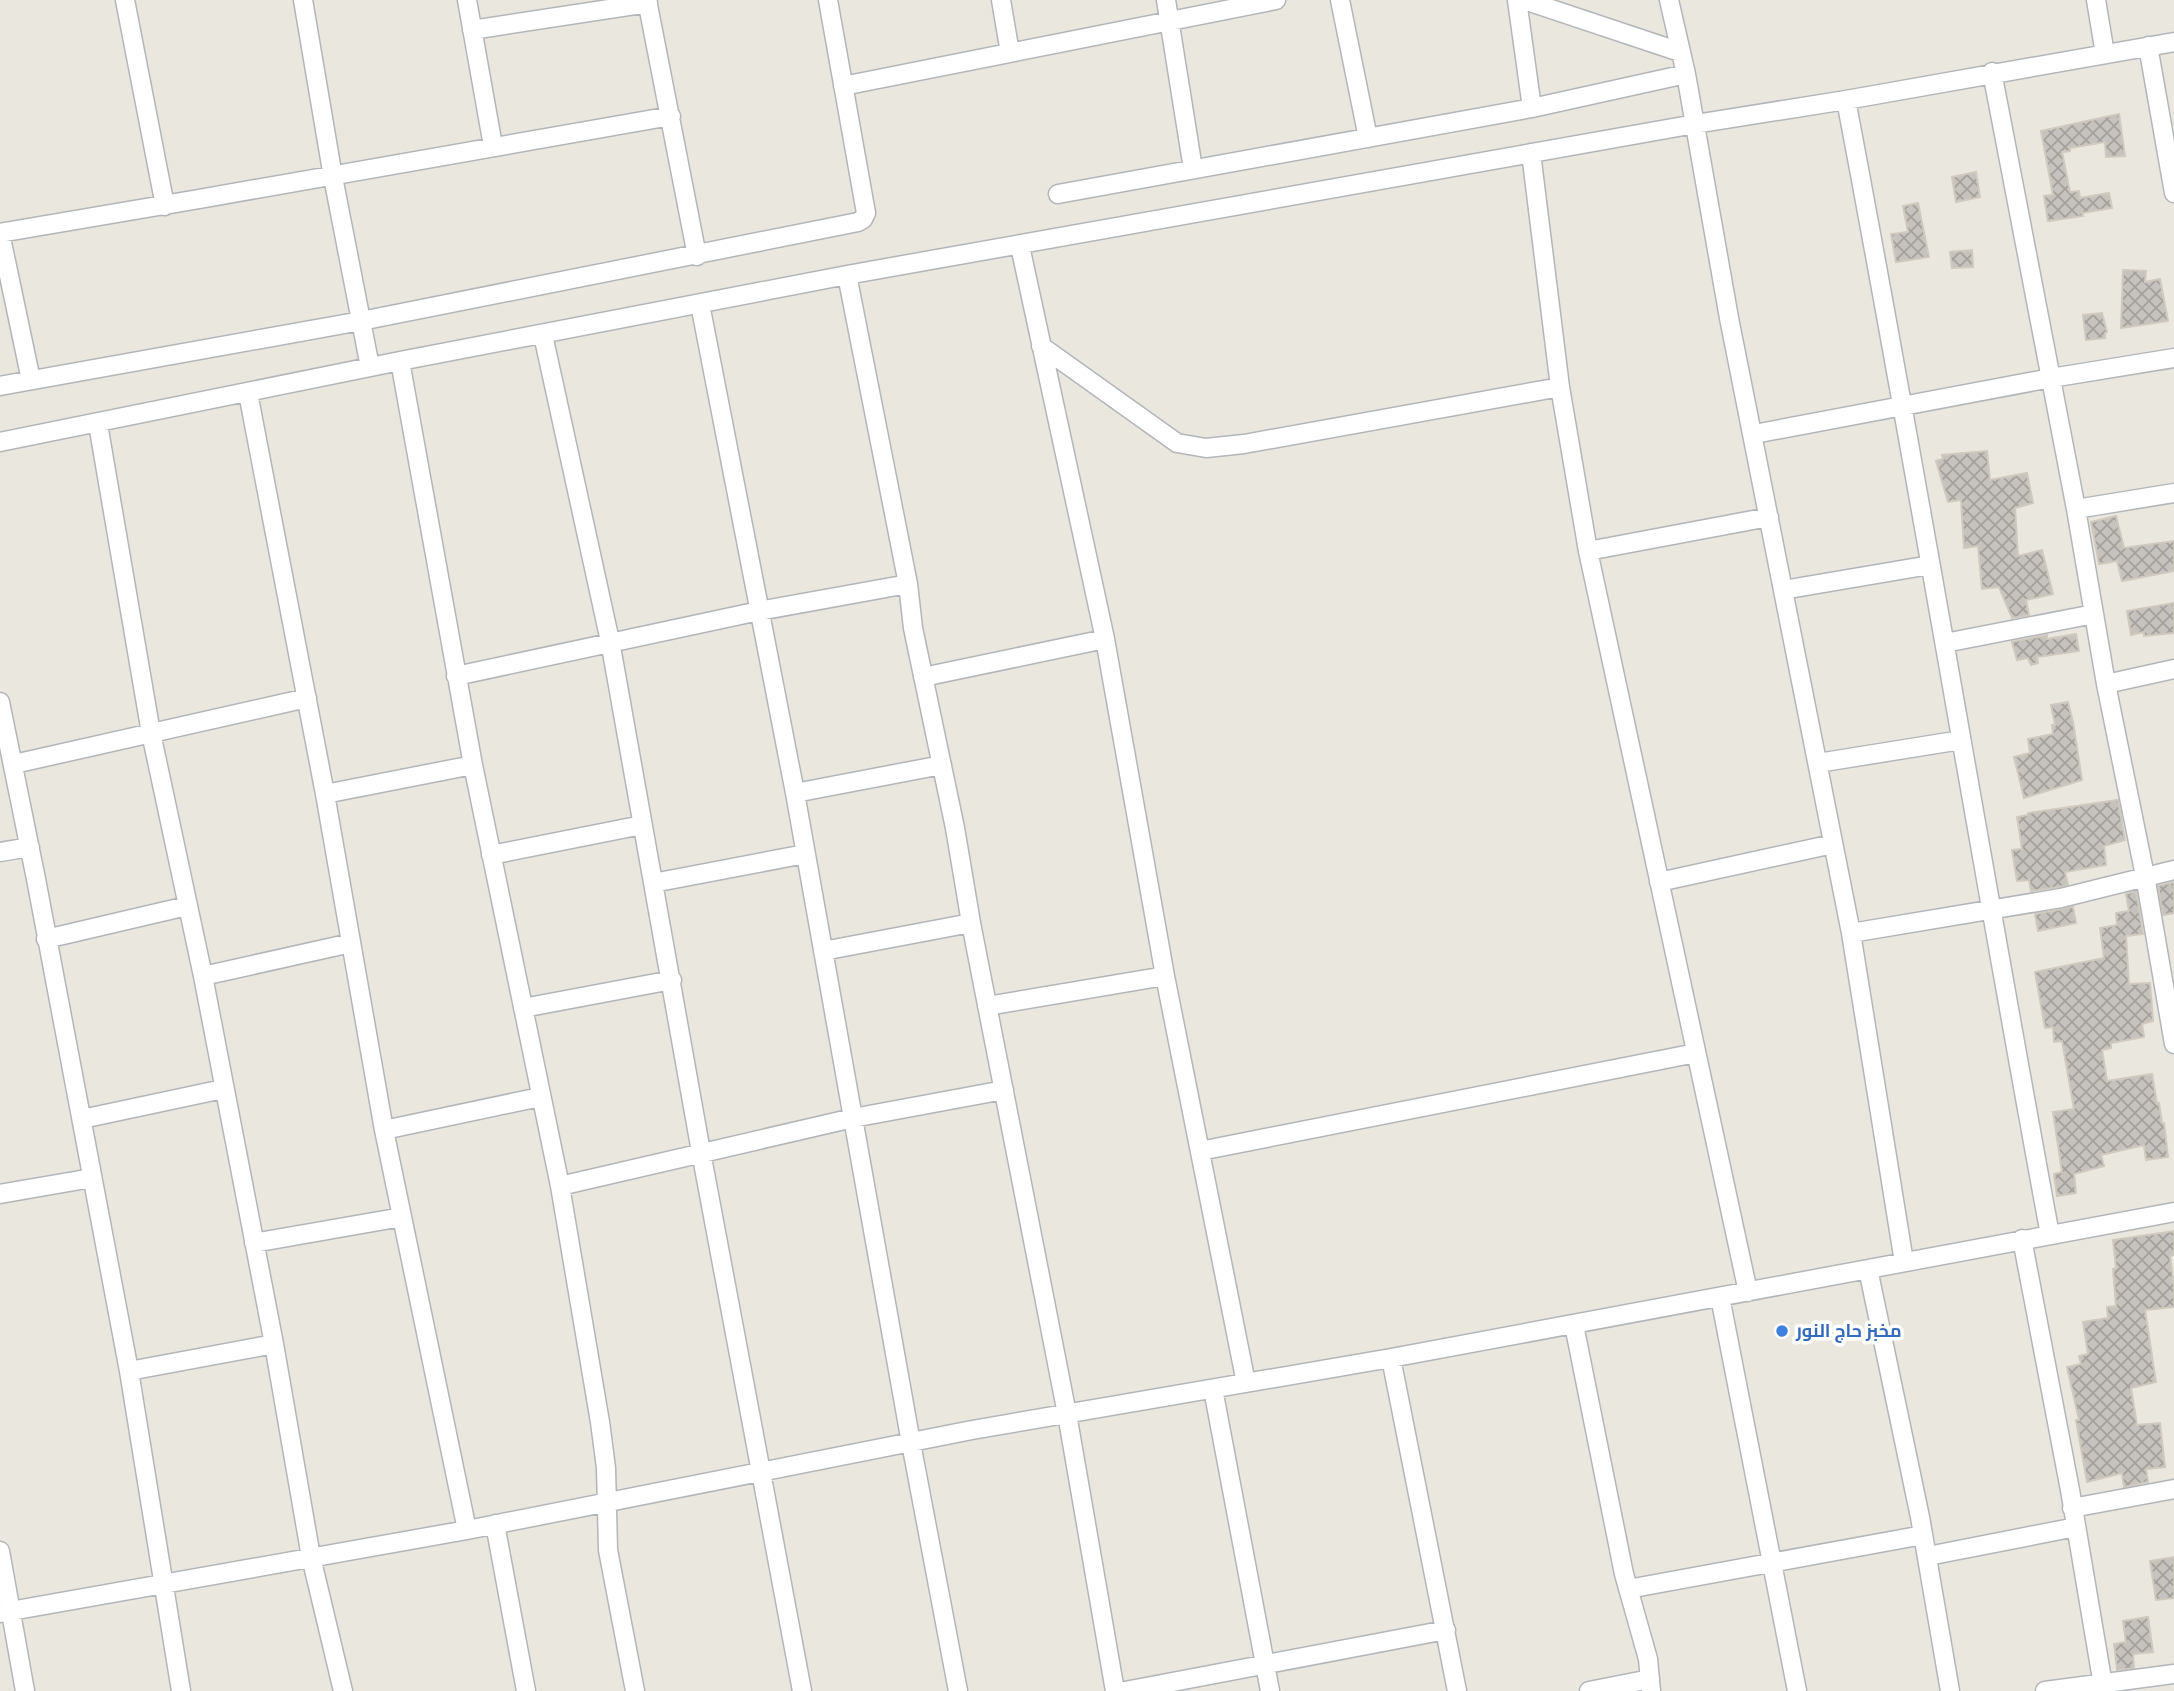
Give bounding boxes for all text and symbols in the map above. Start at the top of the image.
place label: مخبز حاج النور [1795,1317,1902,1344]
marker: مخبز حاج النور [1774,1323,1790,1339]

